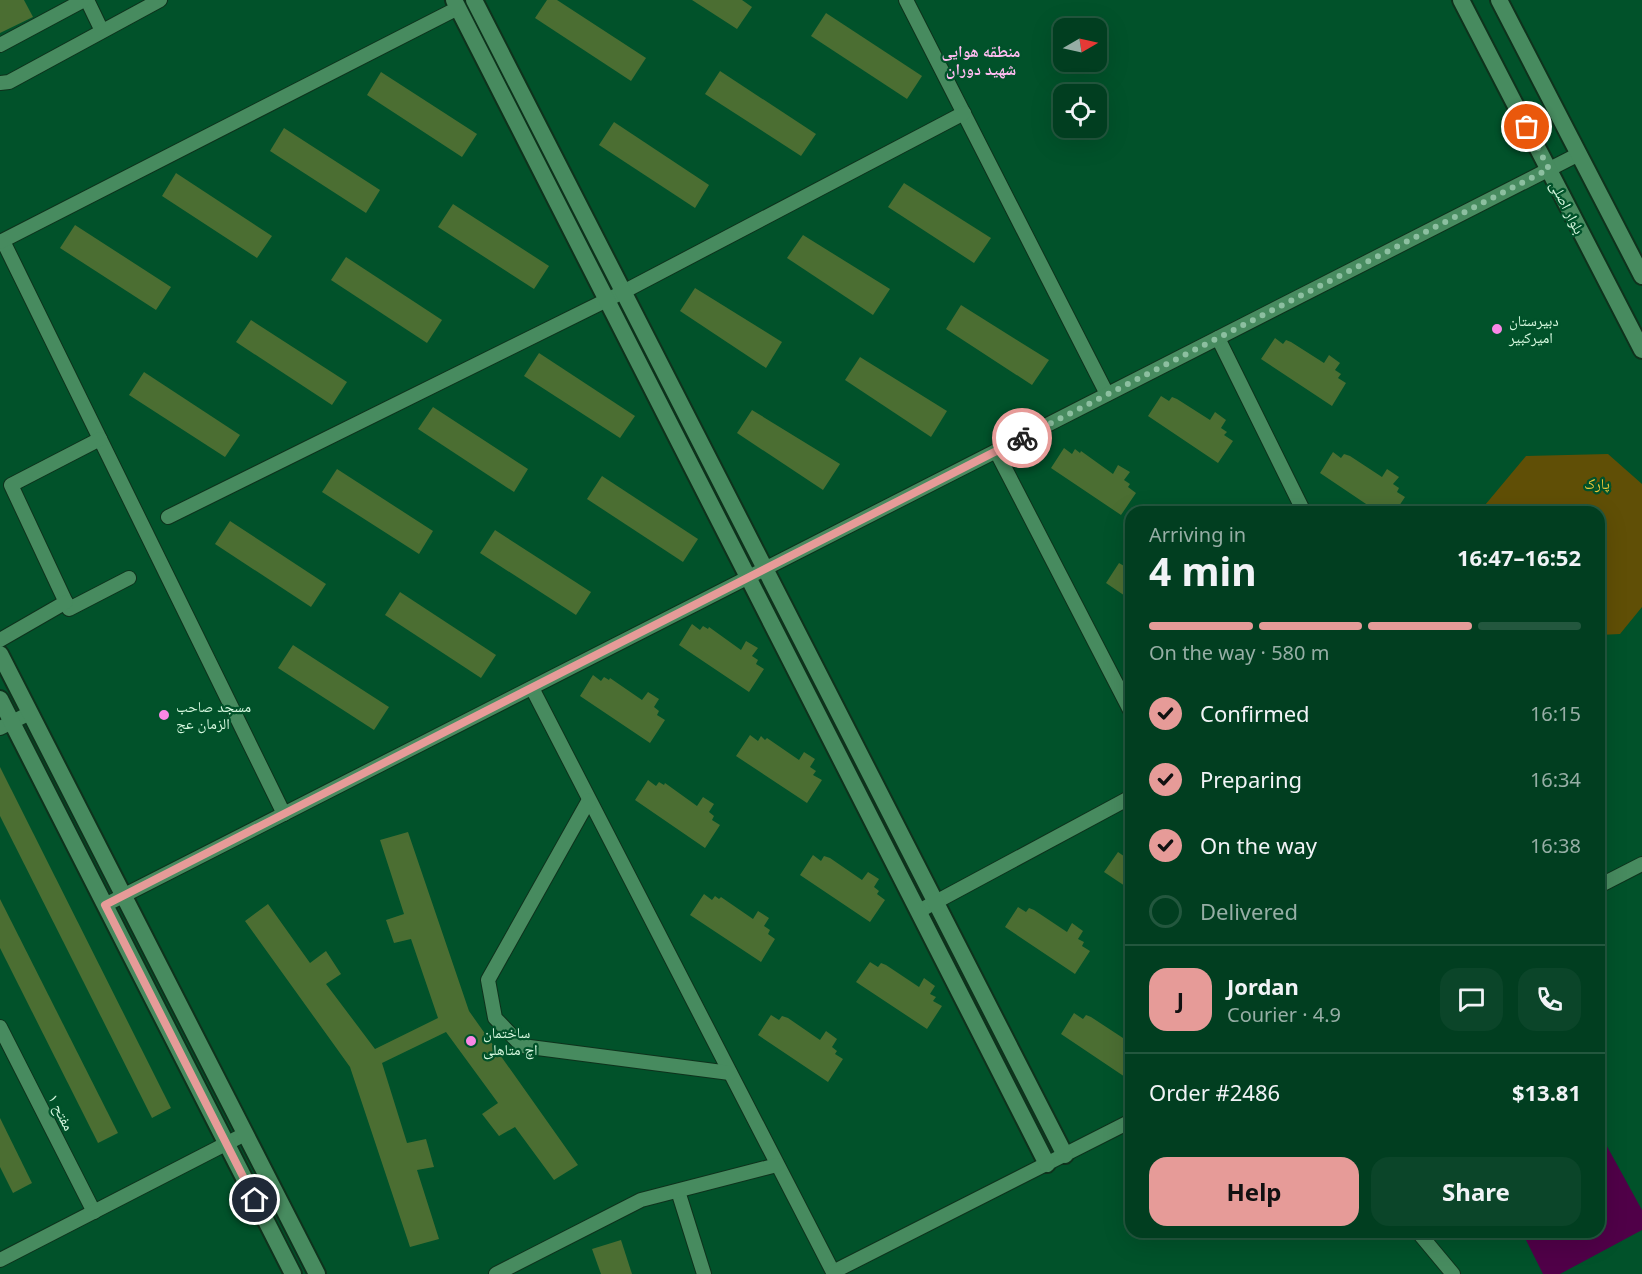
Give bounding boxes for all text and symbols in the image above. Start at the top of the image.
north arrow [1053,18,1107,72]
map controls [1053,18,1107,138]
district label: منطقه هوایی شهید دوران [942,40,1020,80]
button: locate [1053,84,1107,138]
pin [1501,101,1552,152]
icon: bag [1510,110,1543,143]
street label: بلوار اصلی [1545,177,1590,238]
place label: دبیرستان امیرکبیر [1508,310,1559,347]
marker: دبیرستان امیرکبیر [1490,322,1504,336]
courier [992,408,1052,468]
icon: bike [1006,422,1039,455]
park label: پارک [1584,473,1610,493]
text: Arriving in [1149,521,1246,548]
text: 16:47–16:52 [1457,542,1581,572]
text: 4 min [1149,544,1256,597]
text: On the way · 580 m [1149,639,1329,666]
place label: مسجد صاحب الزمان عج [176,696,251,734]
icon: check [1149,697,1182,730]
text: Confirmed [1200,698,1310,728]
text: 16:15 [1530,700,1581,727]
marker: مسجد صاحب الزمان عج [157,708,171,722]
icon: check [1149,763,1182,796]
text: Preparing [1200,764,1302,794]
text: 16:34 [1530,766,1581,793]
icon: check [1149,829,1182,862]
text: On the way [1200,830,1317,860]
text: 16:38 [1530,832,1581,859]
text: Delivered [1200,896,1298,926]
button: chat [1440,968,1503,1031]
button: phone [1518,968,1581,1031]
text: Jordan [1227,971,1299,1001]
text: J [1177,984,1184,1014]
text: Courier · 4.9 [1227,1001,1341,1028]
place label: ساختمان اچ متاهلی [483,1022,538,1060]
marker: ساختمان اچ متاهلی [464,1034,478,1048]
text: Order #2486 [1149,1077,1280,1107]
text: $13.81 [1512,1077,1581,1107]
street label: مفتح ۱ [43,1090,80,1134]
button: Help [1149,1157,1359,1226]
button: Share [1371,1157,1581,1226]
pin [229,1174,280,1225]
icon: home [238,1183,271,1216]

